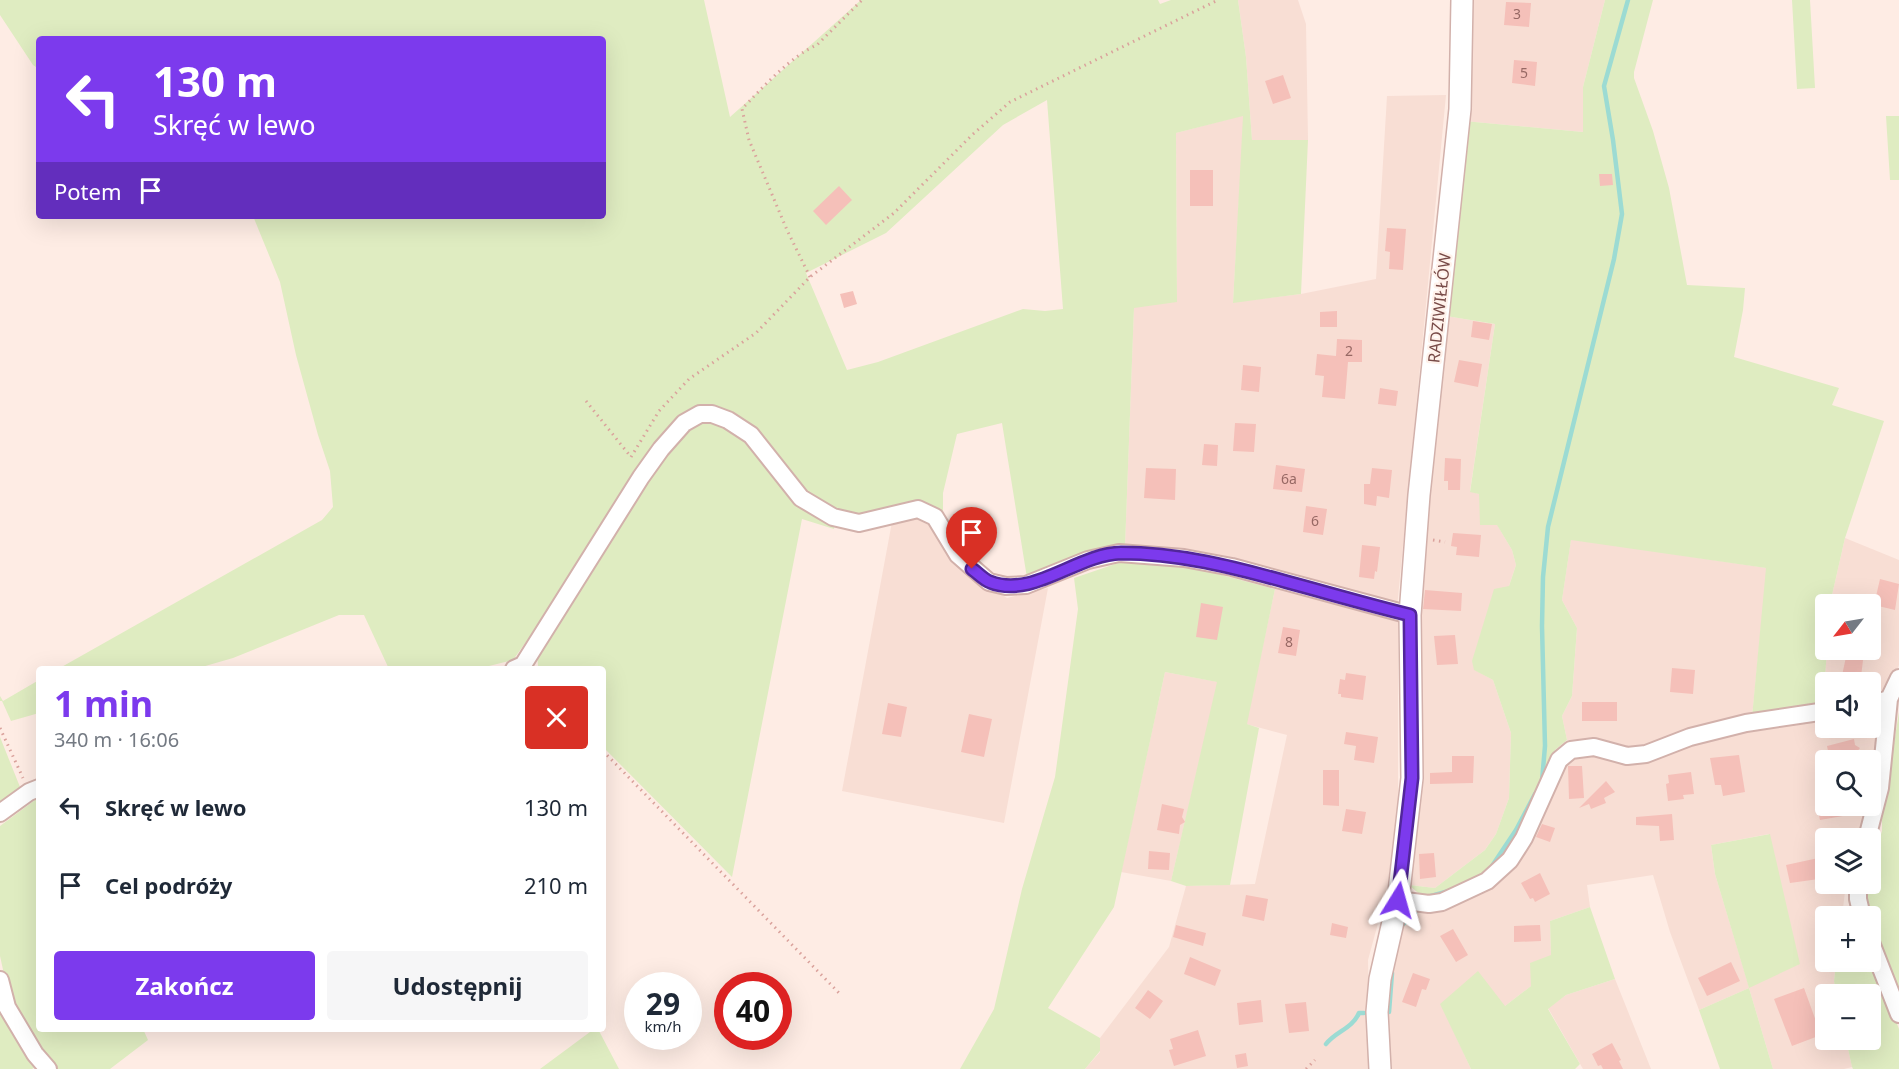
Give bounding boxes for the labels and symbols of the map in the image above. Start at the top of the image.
house number: 3 [1513,4,1521,23]
house number: 5 [1520,63,1528,82]
street label: RADZIWIŁŁÓW [1422,252,1456,364]
house number: 2 [1345,341,1353,360]
house number: 6a [1281,469,1297,488]
pin [946,507,997,569]
house number: 6 [1311,511,1319,530]
north arrow [1815,594,1881,660]
house number: 8 [1285,632,1293,651]
position arrow [1366,868,1430,932]
speed limit sign: 40 [714,972,792,1050]

